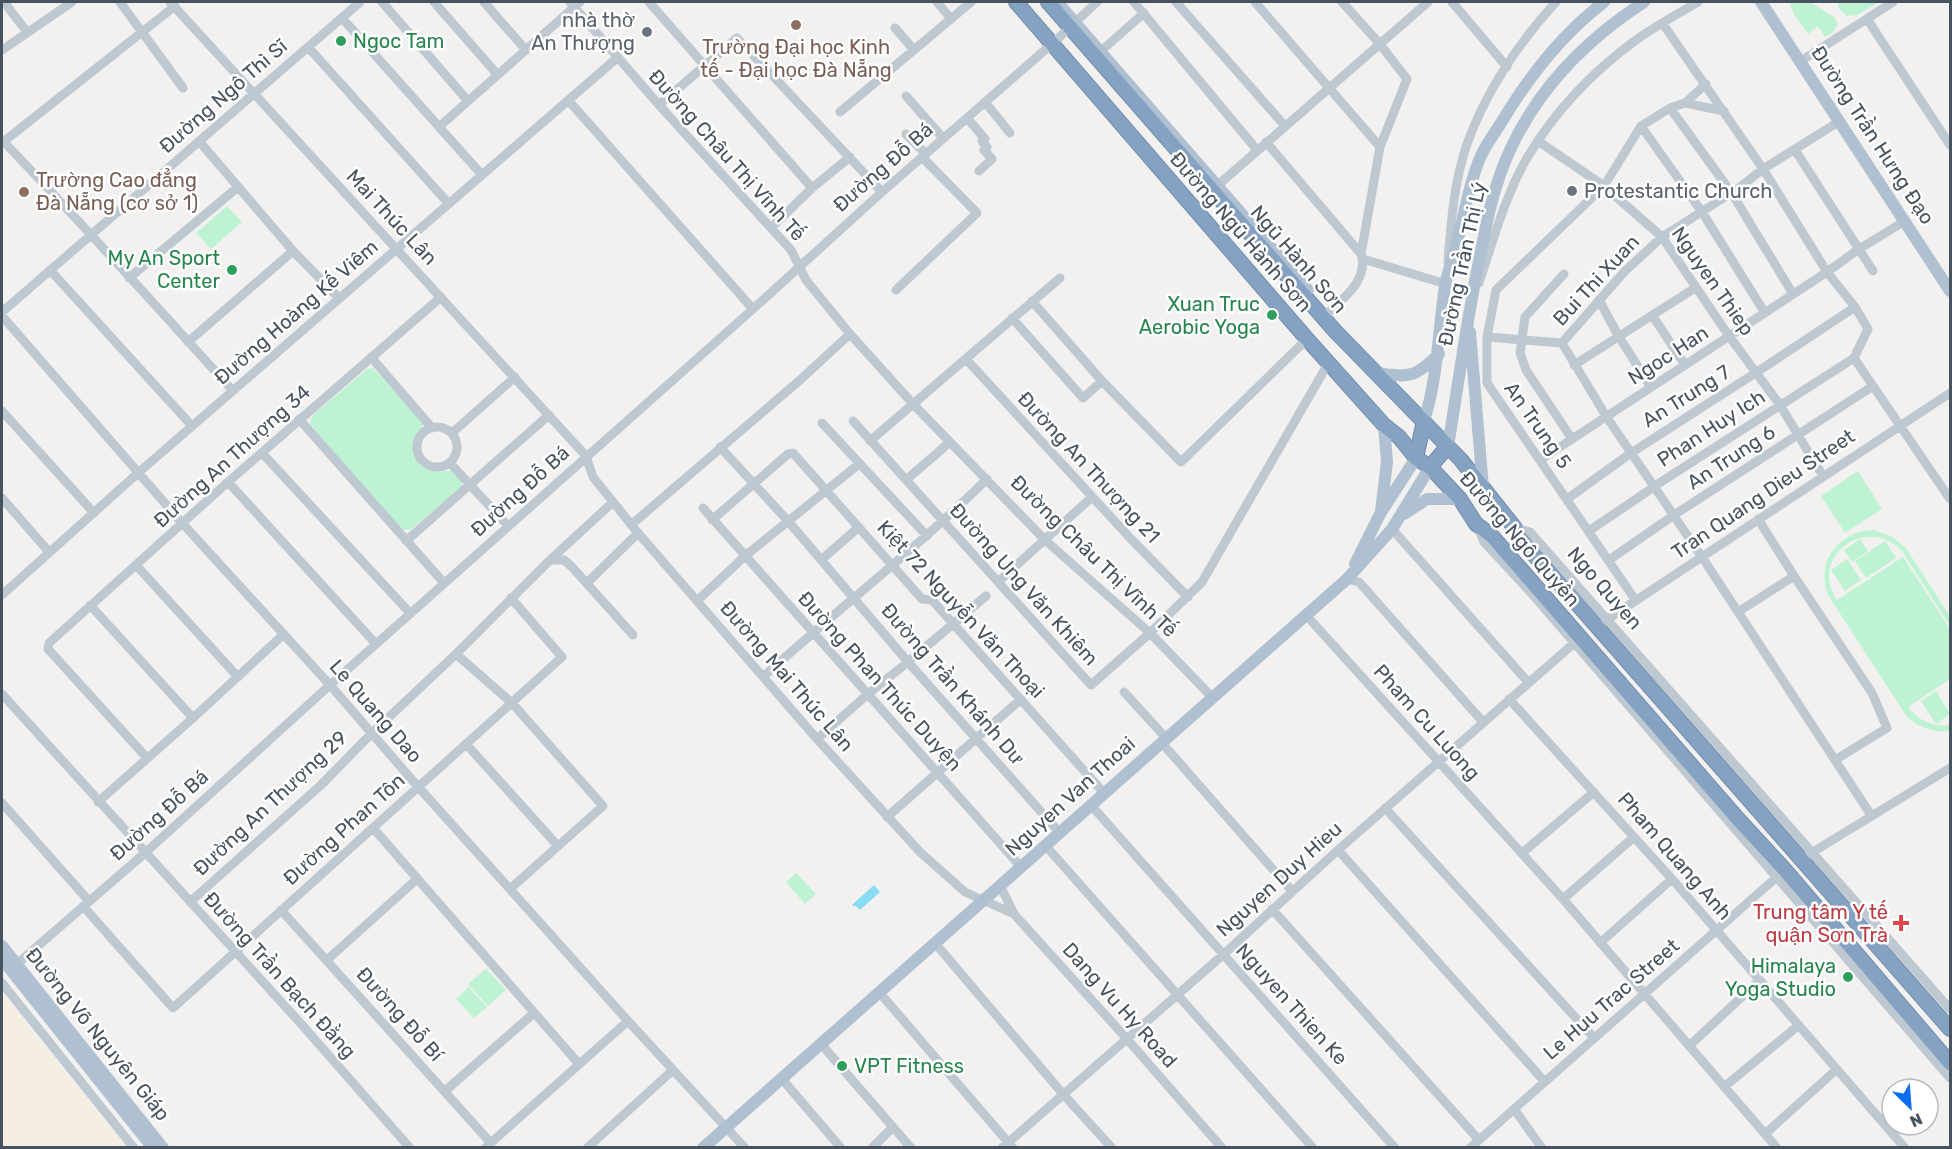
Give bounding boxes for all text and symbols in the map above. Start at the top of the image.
place label: nhà thờ An Thượng [531,8,635,55]
marker: Trường Đại học Kinh tế - Đại học Đà Nẵng [789,18,803,32]
marker: nhà thờ An Thượng [640,25,654,39]
place label: Ngoc Tam [353,29,444,53]
street label: Đường Ngô Thì Sĩ [154,33,293,158]
marker: Ngoc Tam [334,34,348,48]
place label: Trường Đại học Kinh tế - Đại học Đà Nẵng [700,35,892,82]
street label: Đường Trần Hưng Đạo [1806,41,1940,229]
street label: Đường Châu Thị Vĩnh Tế [644,64,810,246]
street label: Đường Đỗ Bá [828,117,938,217]
street label: Đường Ngũ Hành Sơn [1165,147,1317,317]
street label: Mai Thúc Lân [342,164,442,270]
place label: Trường Cao đẳng Đà Nẵng (cơ sở 1) [36,168,198,215]
place label: Protestantic Church [1584,179,1772,203]
street label: Đường Trần Thị Lý [1433,180,1491,348]
marker: Protestantic Church [1565,184,1579,198]
marker: Trường Cao đẳng Đà Nẵng (cơ sở 1) [17,185,31,199]
street label: Ngũ Hành Sơn [1246,200,1352,318]
street label: Nguyen Thiep [1667,222,1759,340]
street label: Bui Thi Xuan [1548,230,1644,330]
street label: Đường Hoàng Kế Viêm [209,234,383,390]
place label: My An Sport Center [108,246,220,293]
marker: My An Sport Center [225,263,239,277]
place label: Xuan Truc Aerobic Yoga [1139,292,1260,339]
marker: Xuan Truc Aerobic Yoga [1265,308,1279,322]
street label: Ngoc Han [1623,320,1713,390]
street label: An Trung 7 [1638,360,1734,432]
street label: An Trung 5 [1499,377,1577,473]
street label: Đường An Thượng 34 [149,379,315,533]
street label: Phan Huy Ich [1653,384,1769,472]
street label: Đường An Thượng 21 [1013,386,1165,548]
street label: An Trung 6 [1682,420,1780,494]
street label: Tran Quang Dieu Street [1667,424,1859,564]
street label: Đường Đỗ Bá [466,441,574,541]
street label: Đường Ngô Quyền [1455,466,1585,611]
street label: Đường Châu Thị Vĩnh Tế [1006,470,1182,642]
street label: Đường Ung Văn Khiêm [945,498,1103,670]
street label: Kiệt 72 Nguyễn Văn Thoại [872,515,1050,703]
street label: Ngo Quyen [1563,542,1647,634]
street label: Đường Phan Thúc Duyện [793,586,967,776]
street label: Đường Mai Thúc Lân [715,596,859,756]
street label: Đường Trần Khánh Dư [876,598,1030,770]
street label: Le Quang Dao [325,654,427,768]
street label: Pham Cu Luong [1369,659,1485,785]
street label: Đường An Thượng 29 [188,726,352,880]
street label: Nguyen Van Thoai [1000,731,1140,861]
street label: Đường Đỗ Bá [105,765,213,865]
street label: Đường Phan Tôn [278,768,410,890]
street label: Pham Quang Anh [1613,787,1737,925]
street label: Nguyen Duy Hieu [1211,816,1347,942]
street label: Đường Trần Bạch Đằng [199,887,361,1063]
place label: Trung tâm Y tế quận Sơn Trà [1753,900,1888,947]
marker: Trung tâm Y tế quận Sơn Trà [1892,914,1910,932]
street label: Le Huu Trac Street [1538,933,1684,1065]
street label: Dang Vu Hy Road [1058,938,1182,1072]
street label: Nguyen Thien Ke [1231,938,1353,1070]
street label: Đường Võ Nguyên Giáp [21,943,175,1125]
place label: Himalaya Yoga Studio [1725,954,1836,1001]
street label: Đường Đỗ Bí [352,962,449,1067]
marker: Himalaya Yoga Studio [1841,970,1855,984]
place label: VPT Fitness [854,1054,964,1078]
marker: VPT Fitness [835,1059,849,1073]
north arrow [1880,1077,1940,1137]
text: N [1907,1109,1925,1131]

